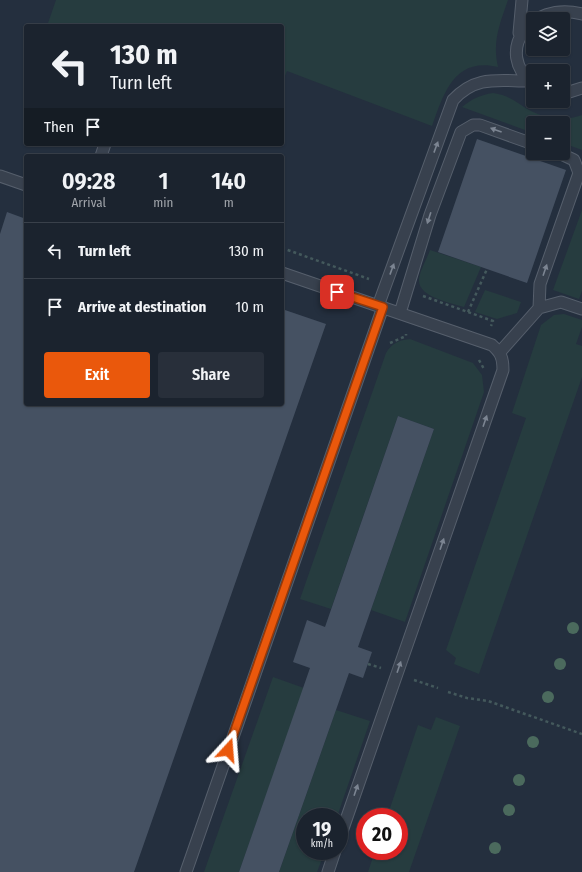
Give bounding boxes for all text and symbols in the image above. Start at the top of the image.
map controls [526,12,570,160]
button: layers [526,12,570,56]
text: 130 m [110,38,178,71]
icon: left [44,40,96,92]
button: + [526,64,570,108]
text: Turn left [110,72,172,94]
icon: arrive [82,116,104,138]
button: − [526,116,570,160]
text: Then [44,118,74,136]
one-way arrow [490,127,502,133]
one-way arrow [433,141,439,153]
text: 09:28 [62,167,116,195]
text: 1 [158,167,168,195]
text: 140 [211,167,246,195]
text: Arrival [71,195,106,210]
text: min [153,195,173,210]
text: m [224,195,234,210]
one-way arrow [426,212,432,224]
icon: left [44,240,66,262]
text: Turn left [78,242,131,260]
text: 130 m [229,242,264,260]
one-way arrow [389,263,395,275]
one-way arrow [542,264,548,276]
pin [320,275,354,309]
icon: arrive [326,281,348,303]
icon: arrive [44,296,66,318]
text: Arrive at destination [78,298,206,316]
text: 10 m [235,298,264,316]
button: Exit [44,352,150,398]
button: Share [158,352,264,398]
one-way arrow [482,415,488,427]
one-way arrow [439,538,445,550]
one-way arrow [397,661,403,673]
position arrow [207,729,249,771]
one-way arrow [354,783,360,795]
speed limit sign: 20 [356,808,408,860]
text: 19 [313,817,331,841]
text: km/h [311,838,333,850]

